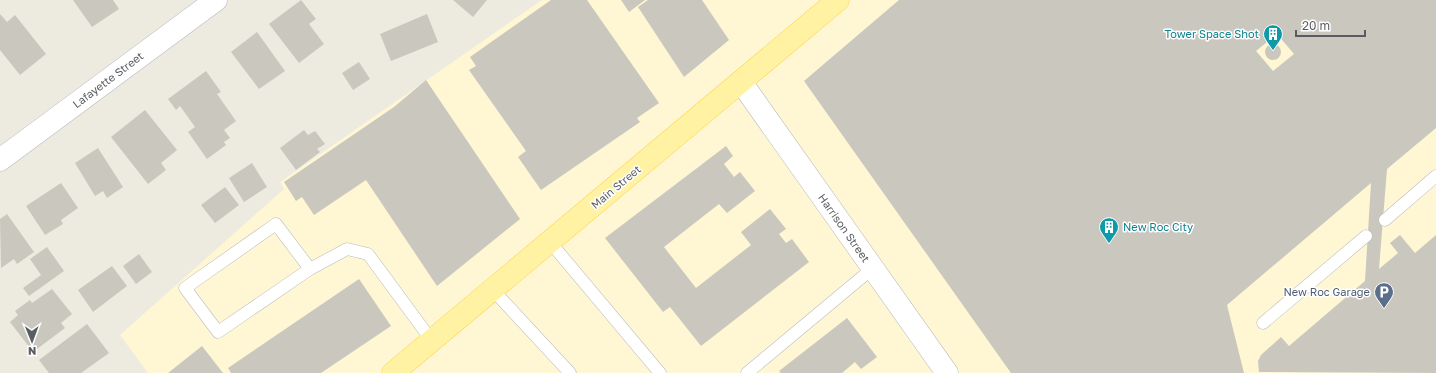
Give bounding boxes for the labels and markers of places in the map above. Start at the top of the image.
building icon: Tower Space Shot [1262,23,1284,51]
place label: Tower Space Shot [1165,27,1259,40]
building icon: New Roc City [1098,216,1120,244]
place label: New Roc City [1123,220,1193,233]
parking icon: New Roc Garage [1373,281,1395,309]
place label: New Roc Garage [1283,285,1370,298]

